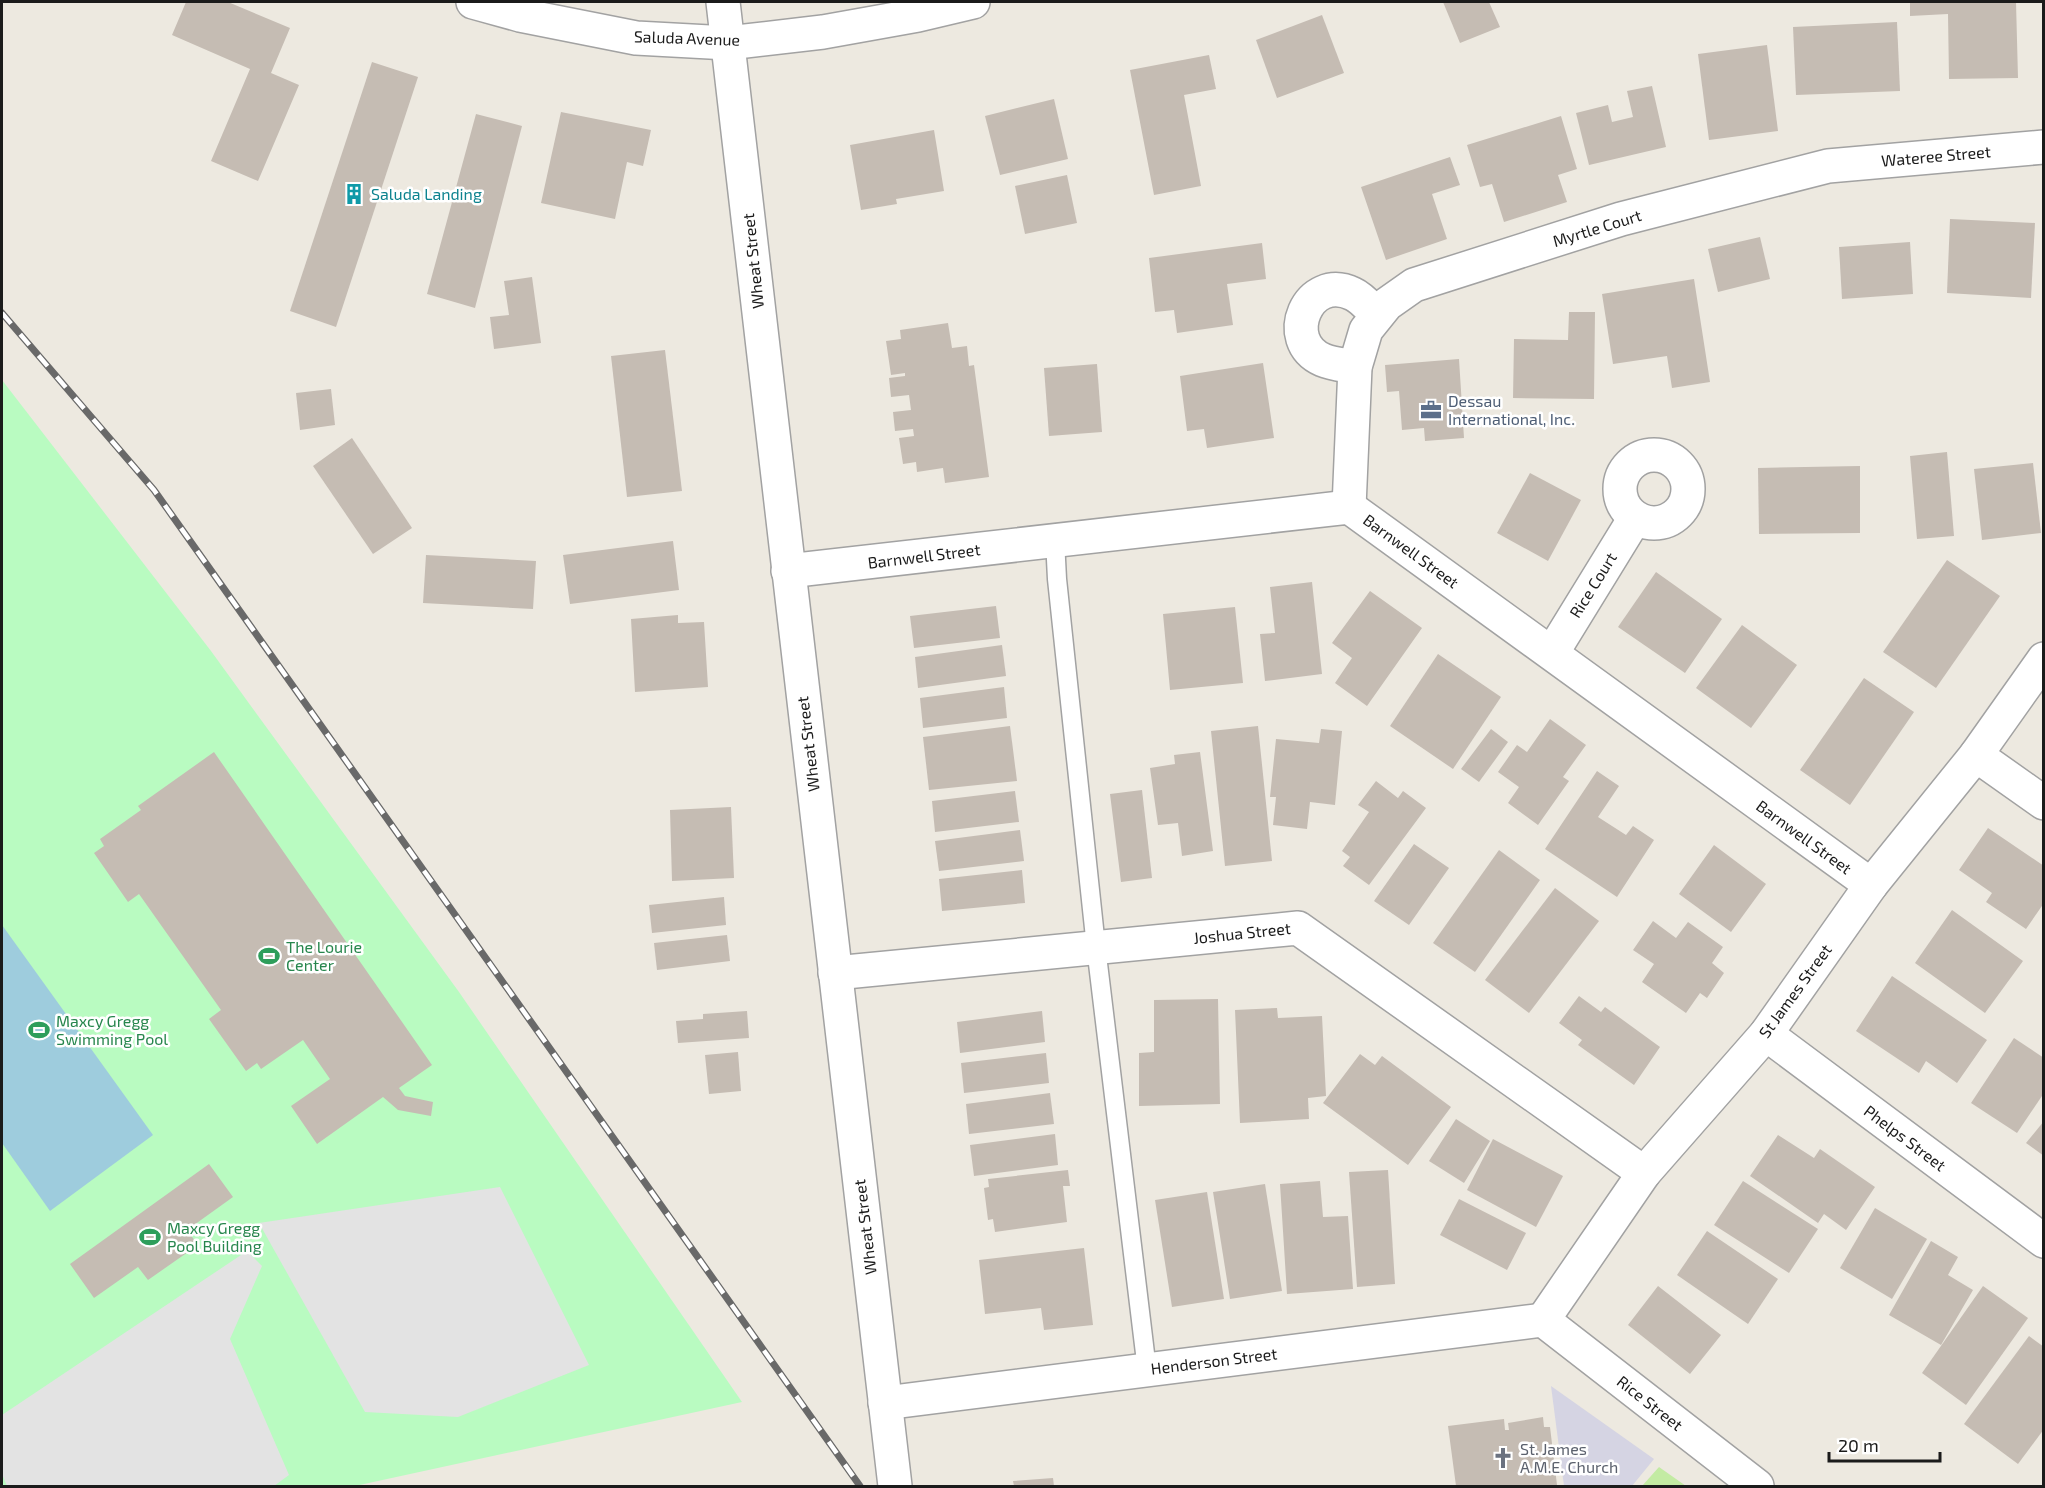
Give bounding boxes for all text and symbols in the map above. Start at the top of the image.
street label: Saluda Avenue [634,26,741,49]
street label: Wateree Street [1880,141,1992,170]
building icon: Saluda Landing [342,182,366,206]
place label: Saluda Landing [371,184,482,203]
street label: Myrtle Court [1550,205,1644,250]
street label: Wheat Street [738,212,767,310]
place label: Dessau International, Inc. [1448,391,1575,428]
office icon: Dessau International, Inc. [1419,398,1443,422]
street label: Barnwell Street [1360,510,1463,592]
street label: Barnwell Street [867,539,981,572]
street label: Rice Court [1565,549,1620,621]
street label: Wheat Street [792,695,823,793]
street label: Barnwell Street [1753,796,1856,878]
street label: Joshua Street [1192,918,1292,947]
place label: The Lourie Center [286,937,362,974]
street label: St James Street [1754,940,1835,1041]
sports icon: The Lourie Center [257,944,281,968]
place label: Maxcy Gregg Swimming Pool [56,1011,168,1048]
sports icon: Maxcy Gregg Swimming Pool [27,1018,51,1042]
street label: Phelps Street [1861,1101,1950,1175]
street label: Wheat Street [849,1178,880,1276]
place label: Maxcy Gregg Pool Building [167,1218,262,1255]
sports icon: Maxcy Gregg Pool Building [138,1225,162,1249]
street label: Henderson Street [1150,1343,1278,1378]
street label: Rice Street [1614,1371,1687,1434]
scale bar [1829,1425,1940,1463]
text: 20 m [1838,1434,1879,1456]
place label: St. James A.M.E. Church [1520,1439,1618,1476]
church icon: St. James A.M.E. Church [1491,1446,1515,1470]

